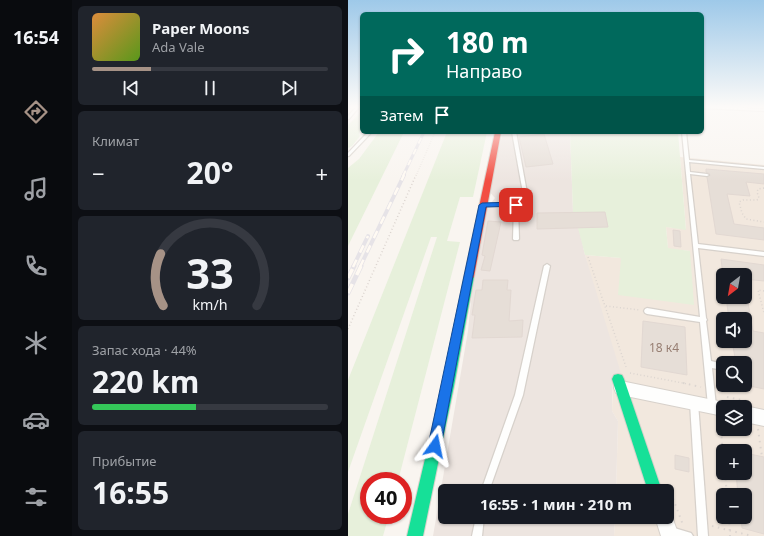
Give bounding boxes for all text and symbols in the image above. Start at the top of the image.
text: Paper Moons [152,18,250,38]
text: 180 m [446,23,529,61]
text: 16:54 [13,25,59,49]
icon: right [380,28,432,80]
text: Ada Vale [152,38,205,56]
text: Направо [446,59,522,83]
icon: previous [120,77,142,99]
icon: pause [199,77,221,99]
icon: next [278,77,300,99]
icon: directions [22,98,50,126]
icon: arrive [431,104,453,126]
text: Затем [380,105,423,125]
text: Климат [92,132,139,150]
text: 20° [186,152,234,193]
text: − [92,158,105,188]
text: + [315,158,328,188]
icon: music [22,175,50,203]
pin [499,188,533,222]
icon: arrive [505,194,527,216]
text: 33 [186,245,234,301]
icon: phone [22,252,50,280]
north arrow [716,268,752,304]
map controls [716,268,752,524]
text: km/h [192,295,228,314]
button: sound [716,312,752,348]
icon: climate [22,329,50,357]
house number: 18 к4 [649,339,679,356]
text: Запас хода · 44% [92,341,197,359]
button: search [716,356,752,392]
text: 220 km [92,361,199,402]
button: layers [716,400,752,436]
icon: car [22,406,50,434]
position arrow [414,425,456,467]
button: + [716,444,752,480]
text: Прибытие [92,452,156,470]
text: 16:55 [92,472,169,513]
speed limit sign: 40 [360,472,412,524]
icon: filters [22,483,50,511]
button: − [716,488,752,524]
text: 16:55 · 1 мин · 210 m [480,494,632,514]

